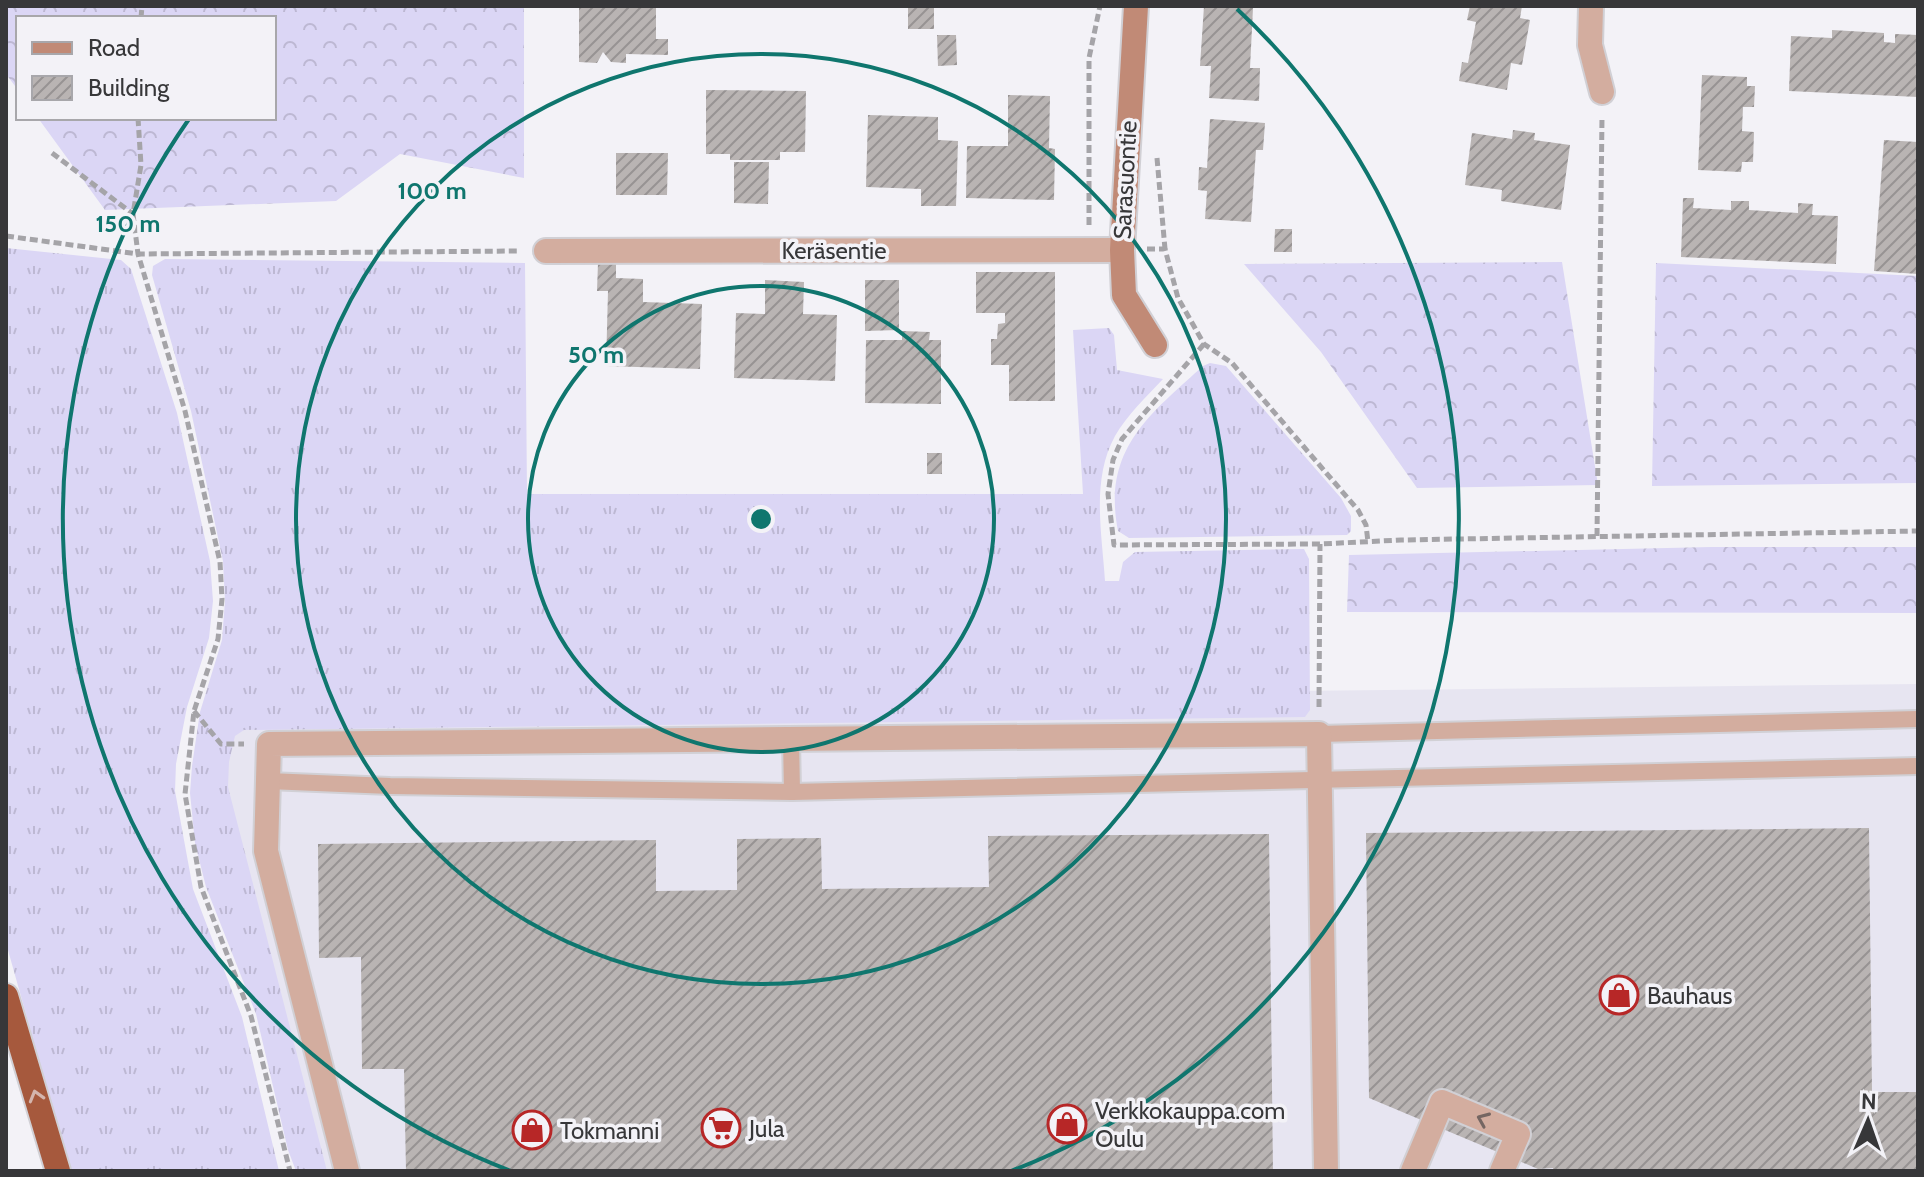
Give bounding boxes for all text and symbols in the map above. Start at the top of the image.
legend [16,16,276,120]
text: Road [88,33,140,62]
text: Building [88,73,170,102]
street label: Sarasuontie [1107,120,1143,240]
text: 100 m [397,176,467,205]
text: 150 m [96,209,160,238]
street label: Keräsentie [782,236,886,265]
text: 50 m [568,340,624,369]
centre of rings [747,505,775,533]
shop icon: Bauhaus [1598,974,1640,1016]
place label: Bauhaus [1647,981,1733,1010]
north arrow [1828,1081,1908,1161]
text: N [1860,1088,1877,1115]
one-way arrow [29,1090,45,1104]
place label: Verkkokauppa.com Oulu [1095,1096,1285,1153]
shop icon: Verkkokauppa.com Oulu [1046,1103,1088,1145]
supermarket icon: Jula [700,1107,742,1149]
shop icon: Tokmanni [511,1109,553,1151]
one-way arrow [1477,1113,1491,1129]
place label: Jula [748,1114,785,1143]
place label: Tokmanni [560,1116,659,1145]

